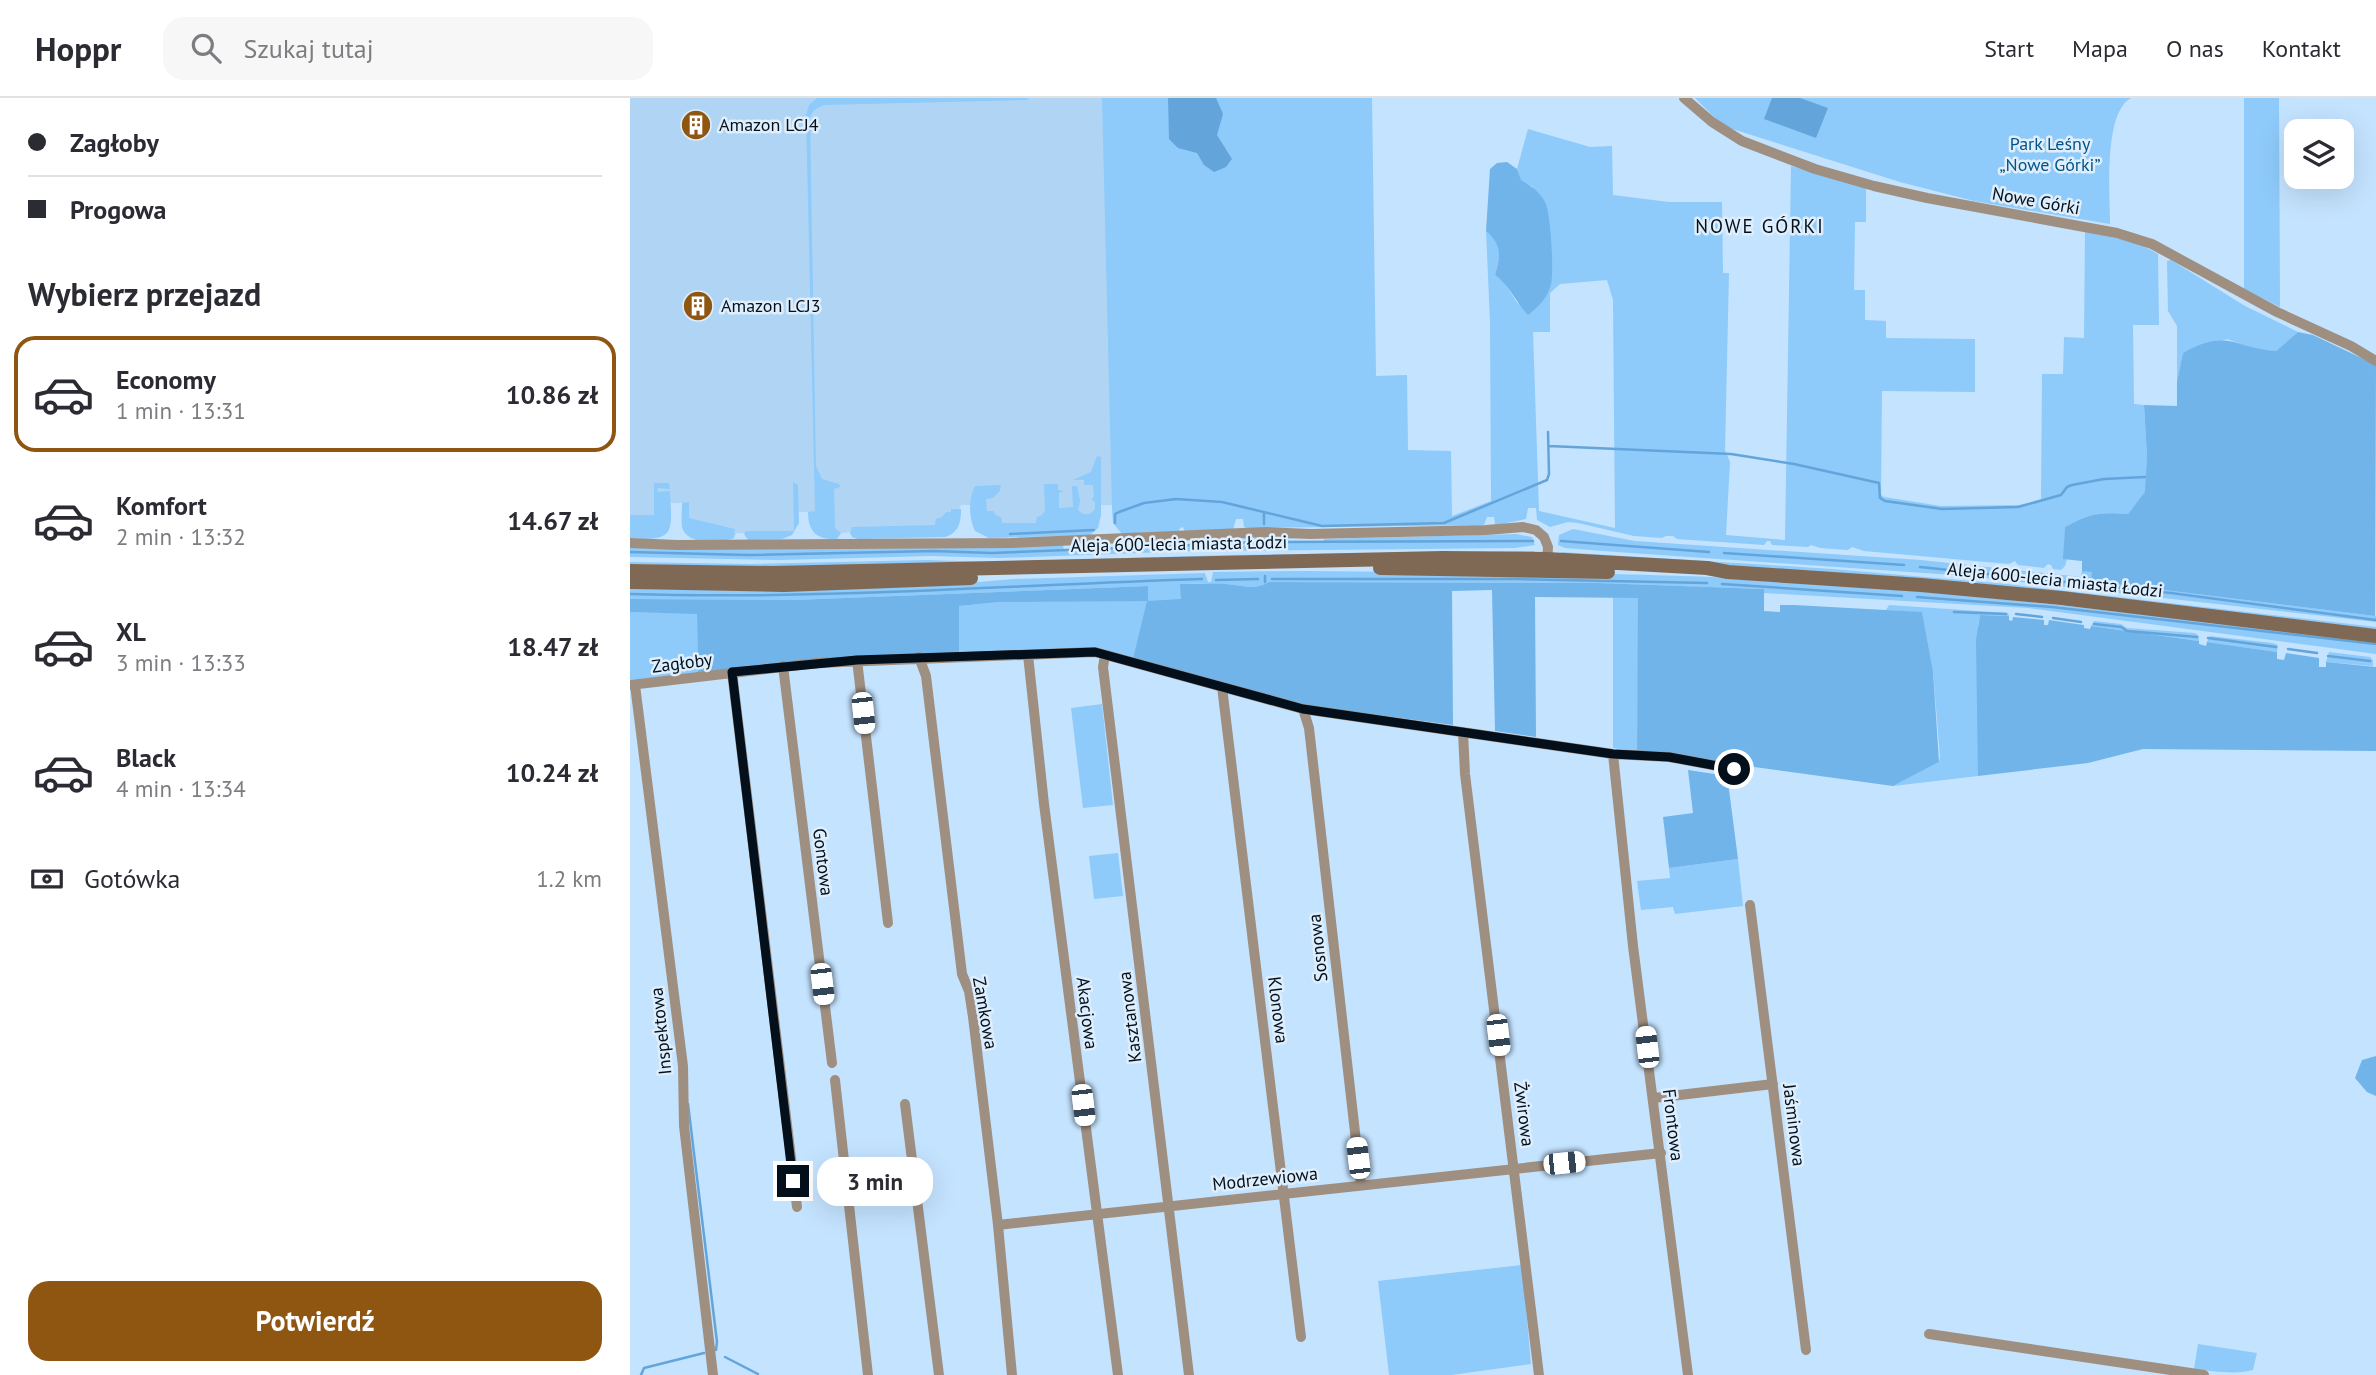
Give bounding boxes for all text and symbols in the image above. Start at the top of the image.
search box [163,17,653,80]
text: Hoppr [35,27,121,70]
icon: search [187,29,225,67]
text: Szukaj tutaj [243,32,374,65]
text: Start [1984,33,2034,64]
text: Mapa [2072,33,2128,64]
text: O nas [2166,33,2224,64]
text: Kontakt [2262,33,2341,64]
building icon: Amazon LCJ4 [679,108,713,142]
place label: Amazon LCJ4 [719,113,819,136]
map controls [2284,119,2354,189]
button: layers [2284,119,2354,189]
text: Zagłoby [70,126,159,159]
park label: Park Leśny „Nowe Górki” [1999,132,2101,176]
street label: Nowe Górki [1990,181,2082,220]
text: Progowa [70,193,167,226]
district label: NOWE GÓRKI [1695,214,1825,238]
text: Wybierz przejazd [28,273,261,315]
building icon: Amazon LCJ3 [681,289,715,323]
place label: Amazon LCJ3 [721,294,821,317]
icon: car [32,363,95,426]
text: Economy [116,363,216,396]
text: 10.86 zł [506,378,598,411]
text: 1 min · 13:31 [116,396,246,425]
icon: car [32,489,95,552]
text: Komfort [116,489,207,522]
text: 14.67 zł [507,504,598,537]
text: 2 min · 13:32 [116,522,246,551]
street label: Aleja 600-lecia miasta Łodzi [1071,530,1287,557]
street label: Aleja 600-lecia miasta Łodzi [1946,557,2164,602]
icon: car [32,615,95,678]
text: XL [116,615,146,648]
text: 18.47 zł [507,630,598,663]
street label: Zagłoby [650,647,714,678]
text: 3 min · 13:33 [116,648,246,677]
car [851,691,876,735]
icon: car [32,741,95,804]
text: Black [116,741,176,774]
route start [1718,753,1750,785]
text: 10.24 zł [506,756,598,789]
text: 4 min · 13:34 [116,774,246,803]
street label: Gontowa [808,827,839,897]
icon: cash [28,860,66,898]
text: Gotówka [84,862,181,895]
text: 1.2 km [536,864,602,893]
street label: Sosnowa [1302,913,1333,983]
car [810,962,835,1006]
street label: Kasztanowa [1113,970,1146,1064]
street label: Zamkowa [968,975,1003,1051]
street label: Akacjowa [1072,975,1103,1050]
street label: Klonowa [1263,975,1294,1045]
street label: Inspektowa [644,986,677,1076]
car [1486,1013,1511,1057]
car [1635,1025,1660,1069]
street label: Żwirowa [1509,1080,1540,1148]
street label: Jaśminowa [1778,1082,1811,1167]
car [1071,1083,1096,1127]
street label: Frontowa [1658,1088,1689,1162]
car [1346,1136,1371,1180]
car [1543,1150,1586,1176]
callout: 3 min [818,1156,933,1206]
street label: Modrzewiowa [1211,1162,1319,1195]
route end [777,1165,809,1197]
text: 3 min [847,1167,903,1196]
button: Potwierdź [28,1281,602,1361]

